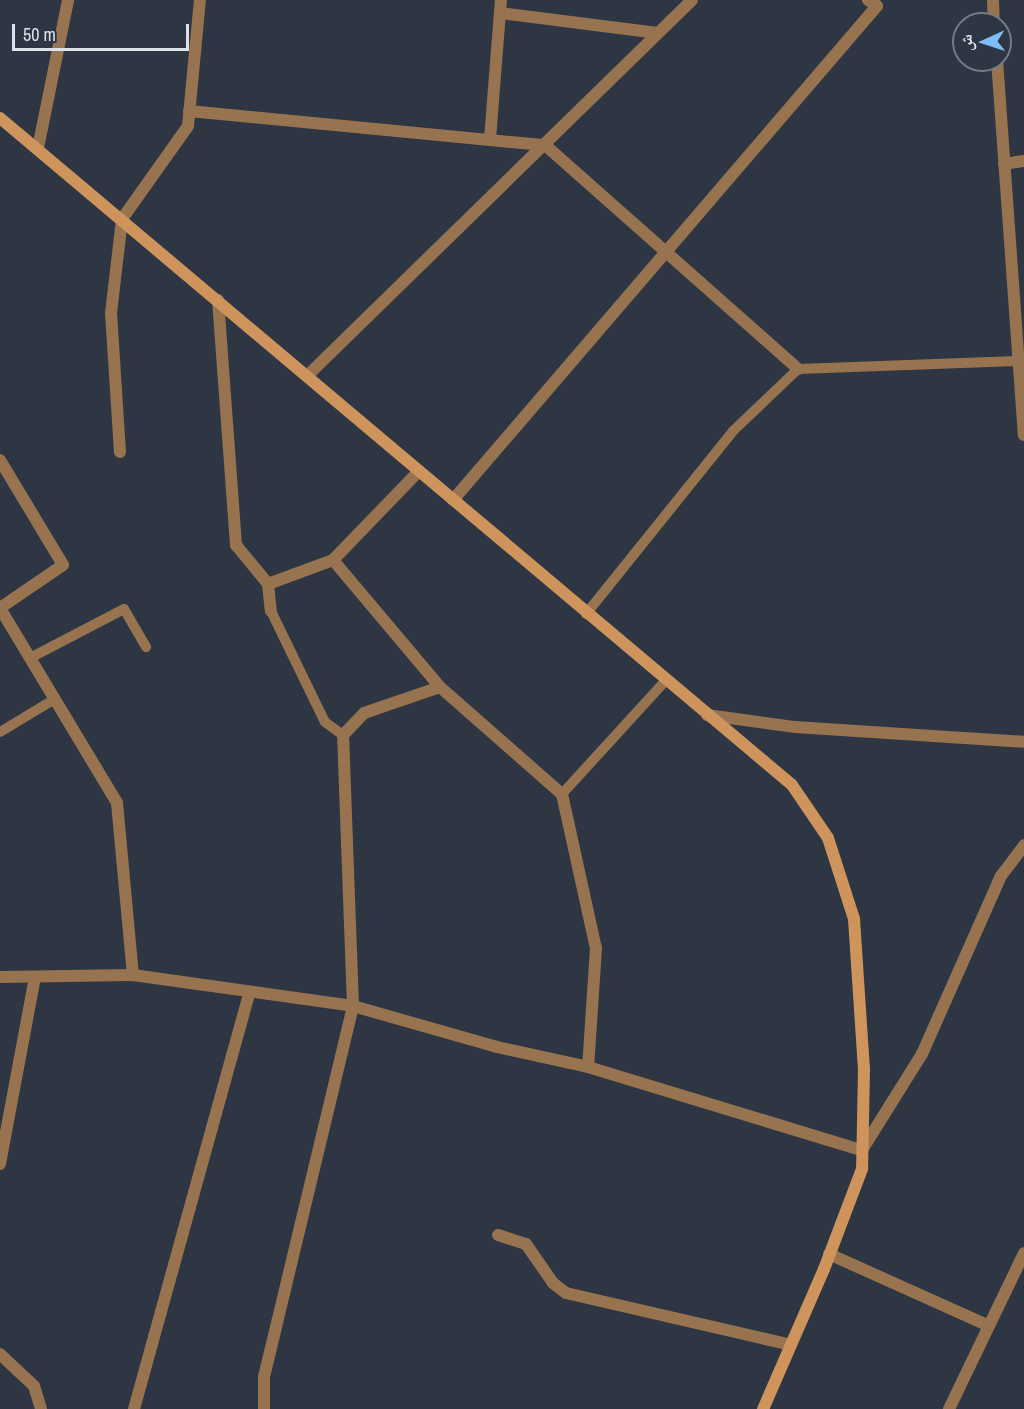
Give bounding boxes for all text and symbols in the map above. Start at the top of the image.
scale bar [15,12,192,50]
north arrow [952,12,1012,72]
text: 50 m [23,22,56,47]
text: ش [955,34,977,52]

